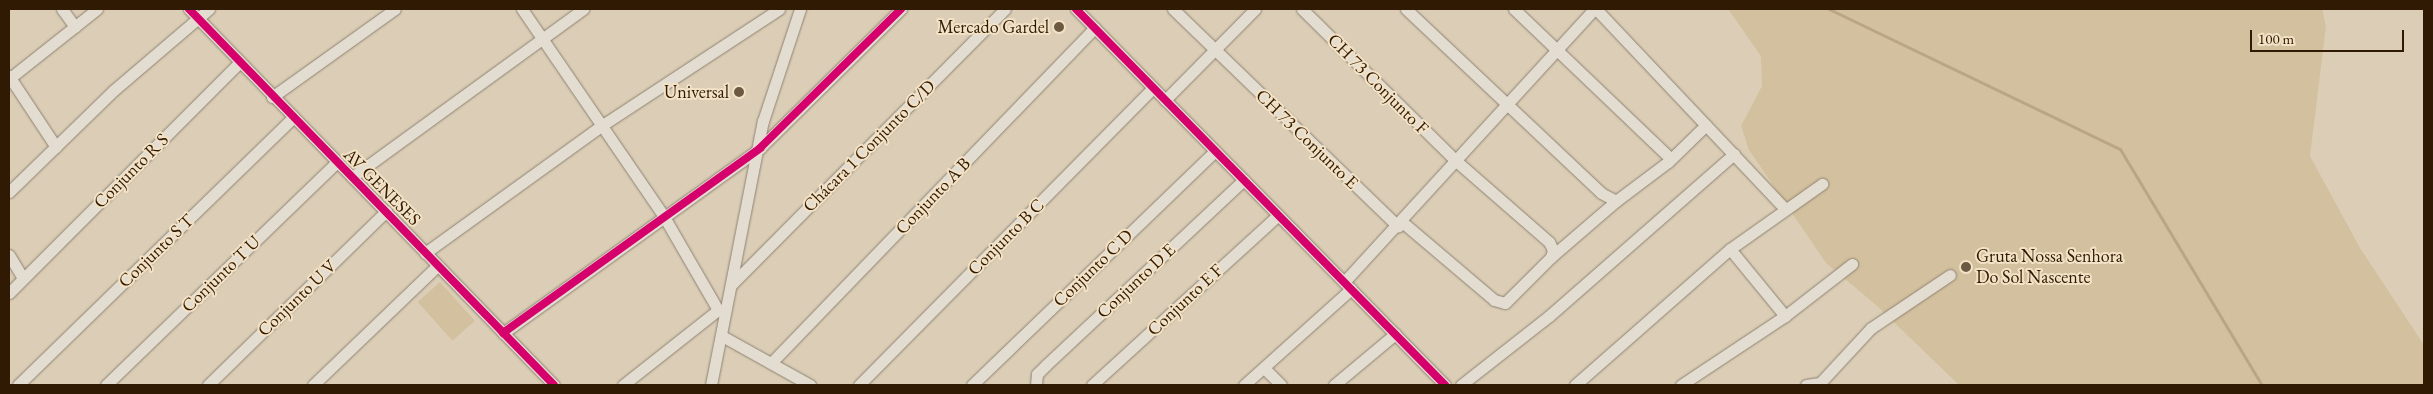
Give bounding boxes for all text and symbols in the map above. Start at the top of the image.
place label: Mercado Gardel [937,16,1049,38]
scale bar [2253,20,2407,52]
marker: Mercado Gardel [1053,21,1065,33]
street label: CH 73 Conjunto F [1323,29,1433,139]
text: 100 m [2258,29,2294,48]
street label: Chácara 1 Conjunto C/D [798,75,940,217]
place label: Universal [664,81,729,103]
street label: CH 73 Conjunto E [1251,85,1363,193]
marker: Universal [733,86,745,98]
street label: Conjunto R S [89,129,173,213]
street label: AV GENESES [339,144,425,230]
street label: Conjunto A B [891,153,975,239]
street label: Conjunto B C [963,194,1049,280]
street label: Conjunto S T [114,210,198,292]
street label: Conjunto C D [1049,225,1137,311]
street label: Conjunto T U [177,231,265,317]
street label: Conjunto D E [1092,239,1180,323]
place label: Gruta Nossa Senhora Do Sol Nascente [1976,246,2123,288]
street label: Conjunto U V [253,255,341,341]
street label: Conjunto E F [1143,260,1227,340]
marker: Gruta Nossa Senhora Do Sol Nascente [1960,261,1972,273]

